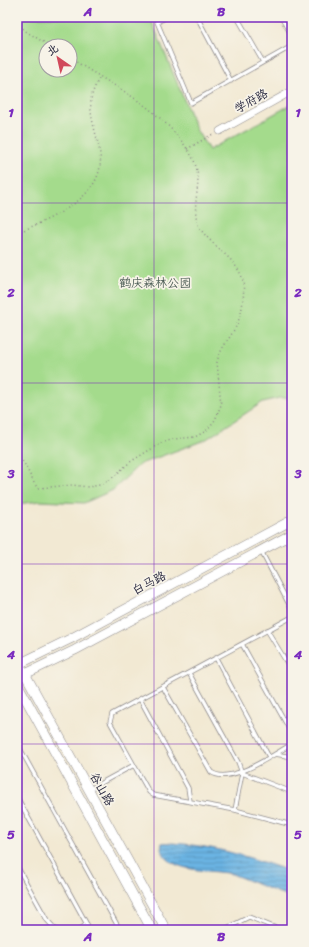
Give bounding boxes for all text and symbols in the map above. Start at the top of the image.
text: A [83,0,92,23]
text: B [217,0,226,23]
north arrow [38,38,78,78]
text: 北 [43,39,63,61]
street label: 学府路 [230,83,272,119]
text: 1 [8,101,14,124]
text: 1 [295,101,301,124]
park label: 鹤庆森林公园 [119,272,191,294]
text: 2 [6,281,15,304]
text: 2 [293,281,302,304]
text: 3 [6,462,15,485]
text: 3 [293,462,302,485]
street label: 白马路 [128,565,170,601]
text: 4 [6,643,16,666]
text: 4 [293,643,303,666]
street label: 谷山路 [84,768,120,810]
text: 5 [7,823,15,846]
text: 5 [294,823,302,846]
text: A [83,925,92,947]
text: B [217,925,226,947]

